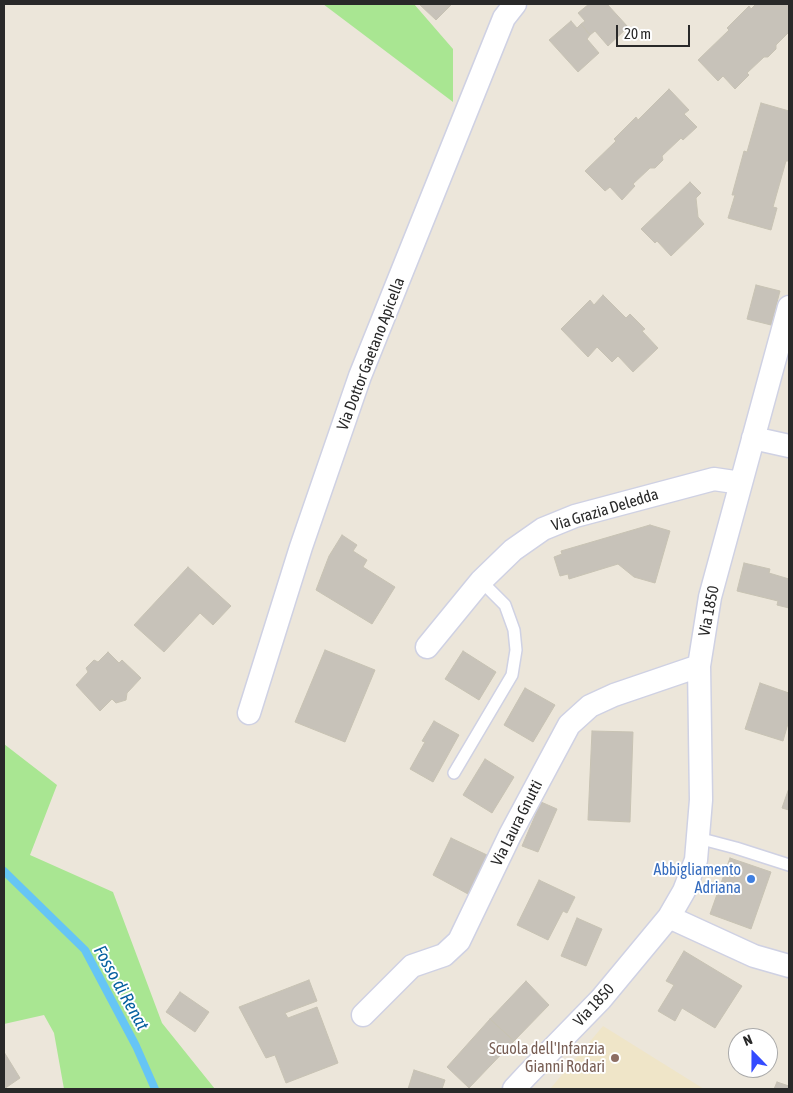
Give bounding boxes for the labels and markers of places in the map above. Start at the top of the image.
place label: Abbigliamento Adriana [654,860,741,898]
marker: Abbigliamento Adriana [745,873,757,885]
place label: Scuola dell'Infanzia Gianni Rodari [489,1039,605,1077]
marker: Scuola dell'Infanzia Gianni Rodari [609,1052,621,1064]

